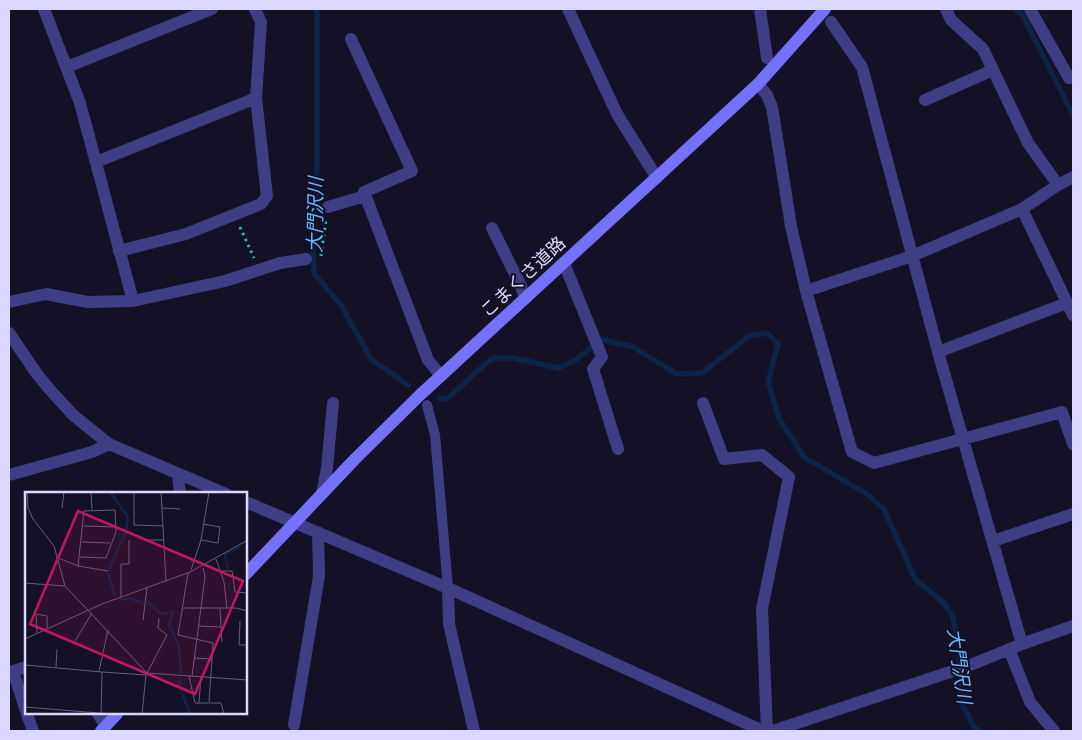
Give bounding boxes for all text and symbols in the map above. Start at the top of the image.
water label: 大門沢川 [304,175,327,253]
street label: こまくさ道路 [477,233,569,321]
inset map [25,492,248,715]
water label: 大門沢川 [944,627,975,707]

